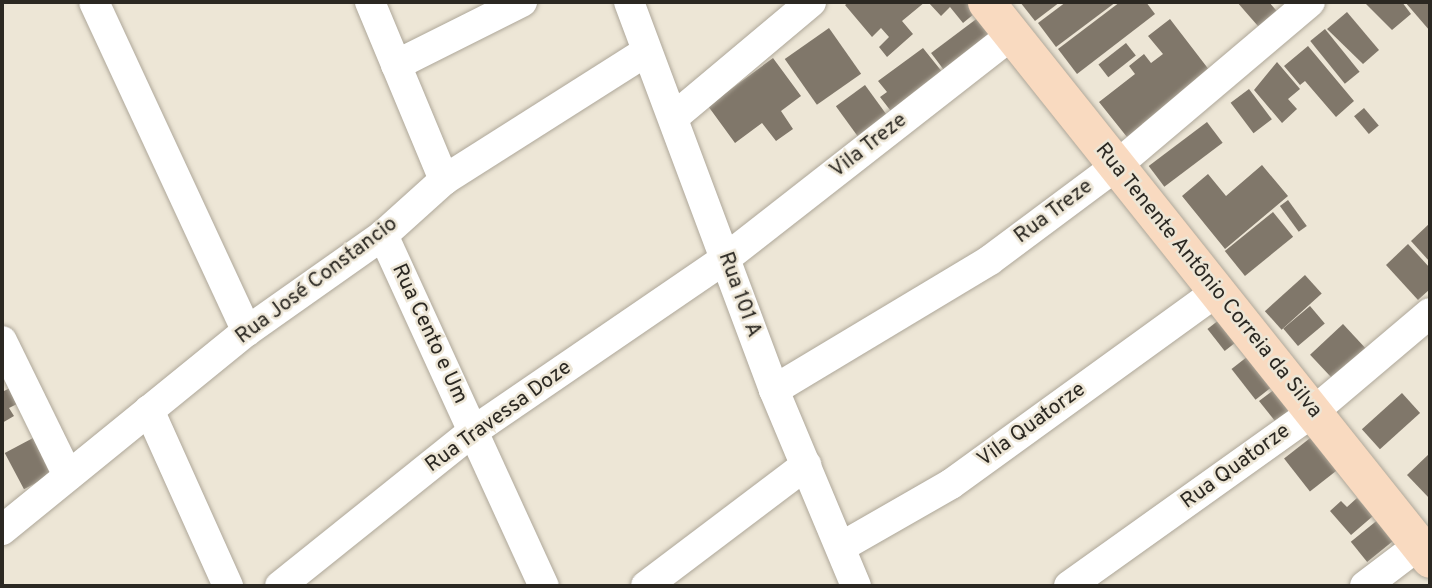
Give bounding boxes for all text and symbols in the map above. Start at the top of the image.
street label: Vila Treze [825,108,913,184]
street label: Rua Tenente Antônio Correia da Silva [1089,138,1327,424]
street label: Rua Treze [1010,174,1098,250]
street label: Rua José Constancio [231,212,403,350]
street label: Rua 101 A [712,248,766,342]
street label: Rua Cento e Um [386,260,472,408]
street label: Rua Travessa Doze [421,355,577,479]
street label: Vila Quatorze [973,377,1091,473]
street label: Rua Quatorze [1177,419,1295,515]

